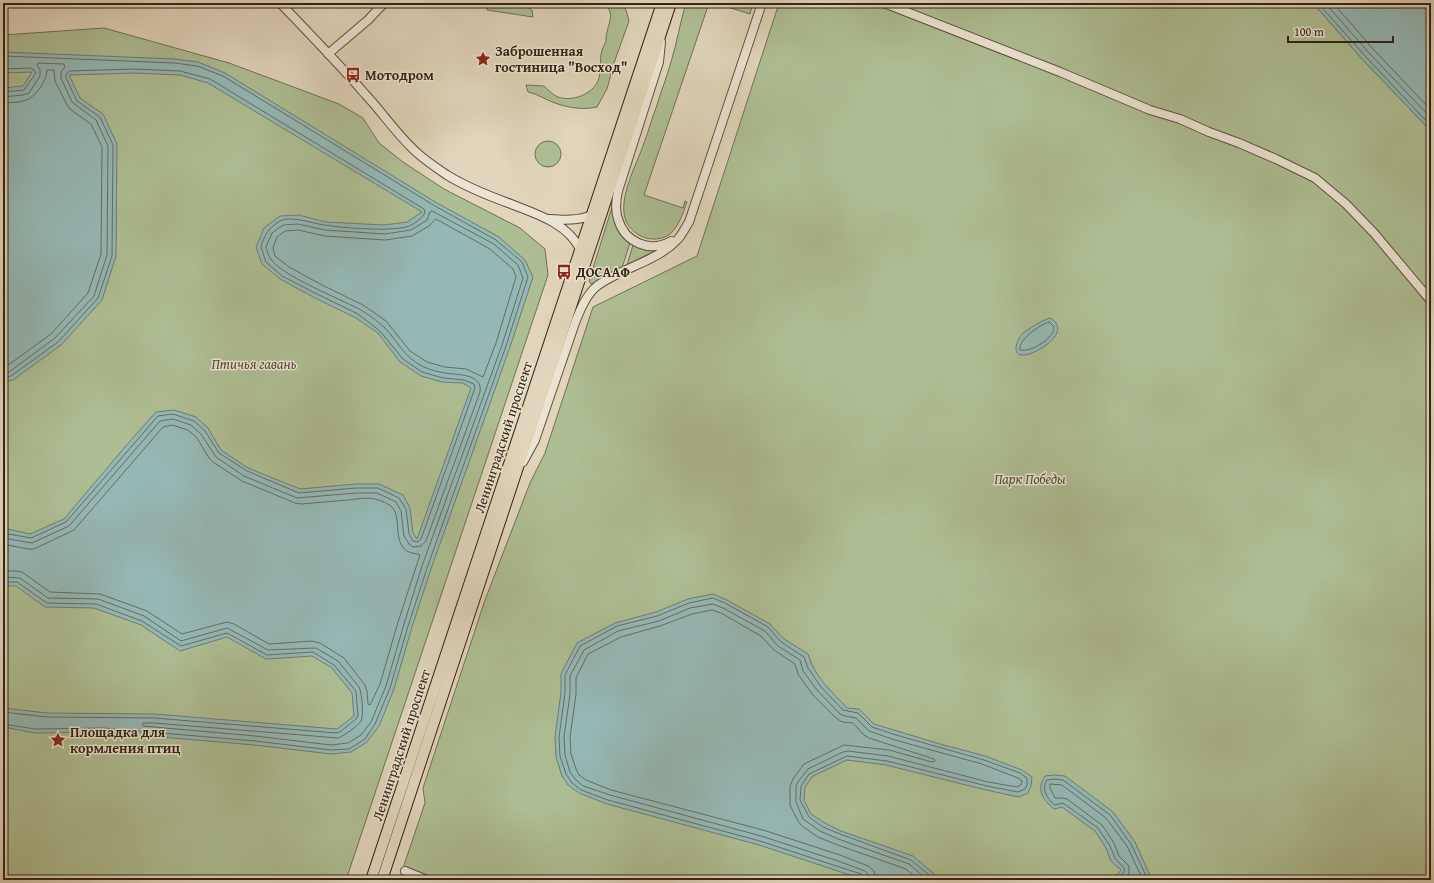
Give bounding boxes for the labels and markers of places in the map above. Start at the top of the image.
place label: Заброшенная гостиница "Восход" [495,41,627,77]
place icon: Заброшенная гостиница "Восход" [474,50,492,68]
place label: Мотодром [365,65,434,85]
bus stop icon: Мотодром [344,66,362,84]
place label: ДОСААФ [575,262,630,282]
bus stop icon: ДОСААФ [555,263,573,281]
place label: Площадка для кормления птиц [70,722,181,758]
place icon: Площадка для кормления птиц [49,731,67,749]

